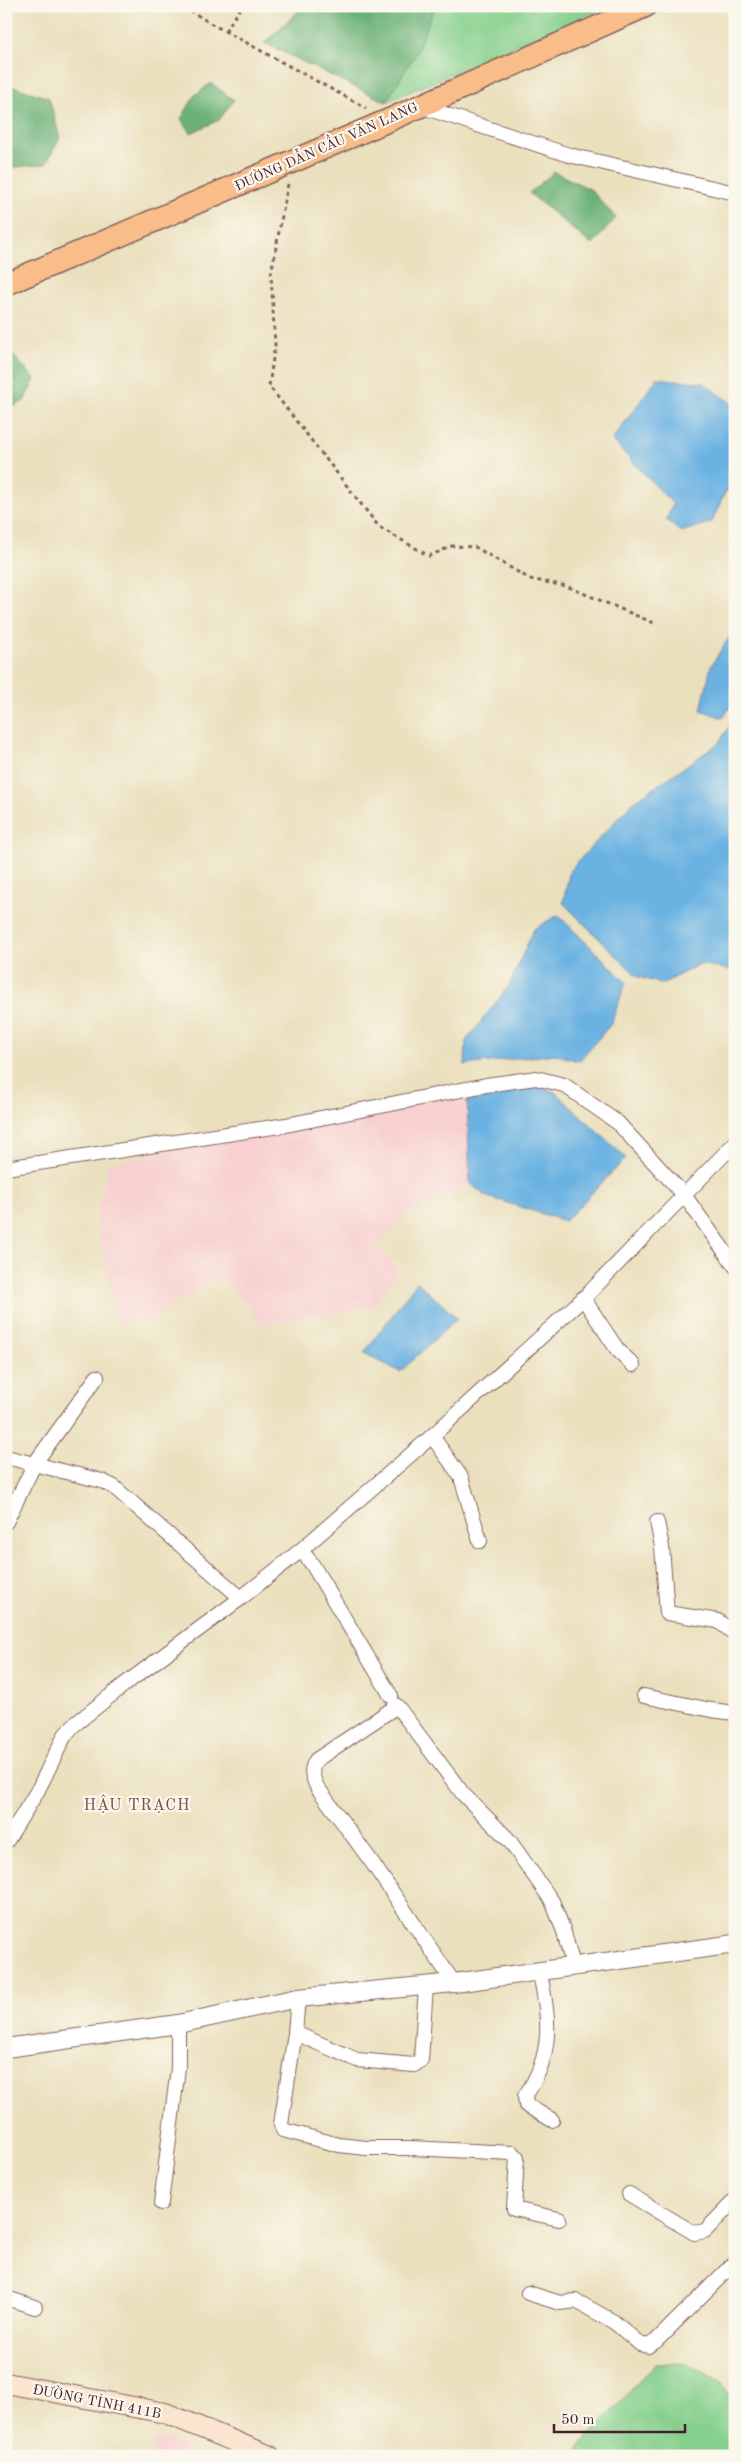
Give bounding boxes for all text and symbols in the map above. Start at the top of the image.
street label: ĐƯỜNG DẪN CẦU VĂN LANG [230,95,420,194]
district label: HẬU TRẠCH [83,1794,191,1814]
street label: ĐƯỜNG TỈNH 411B [31,2379,163,2421]
scale bar [554,2402,685,2434]
text: 50 m [561,2413,595,2428]

